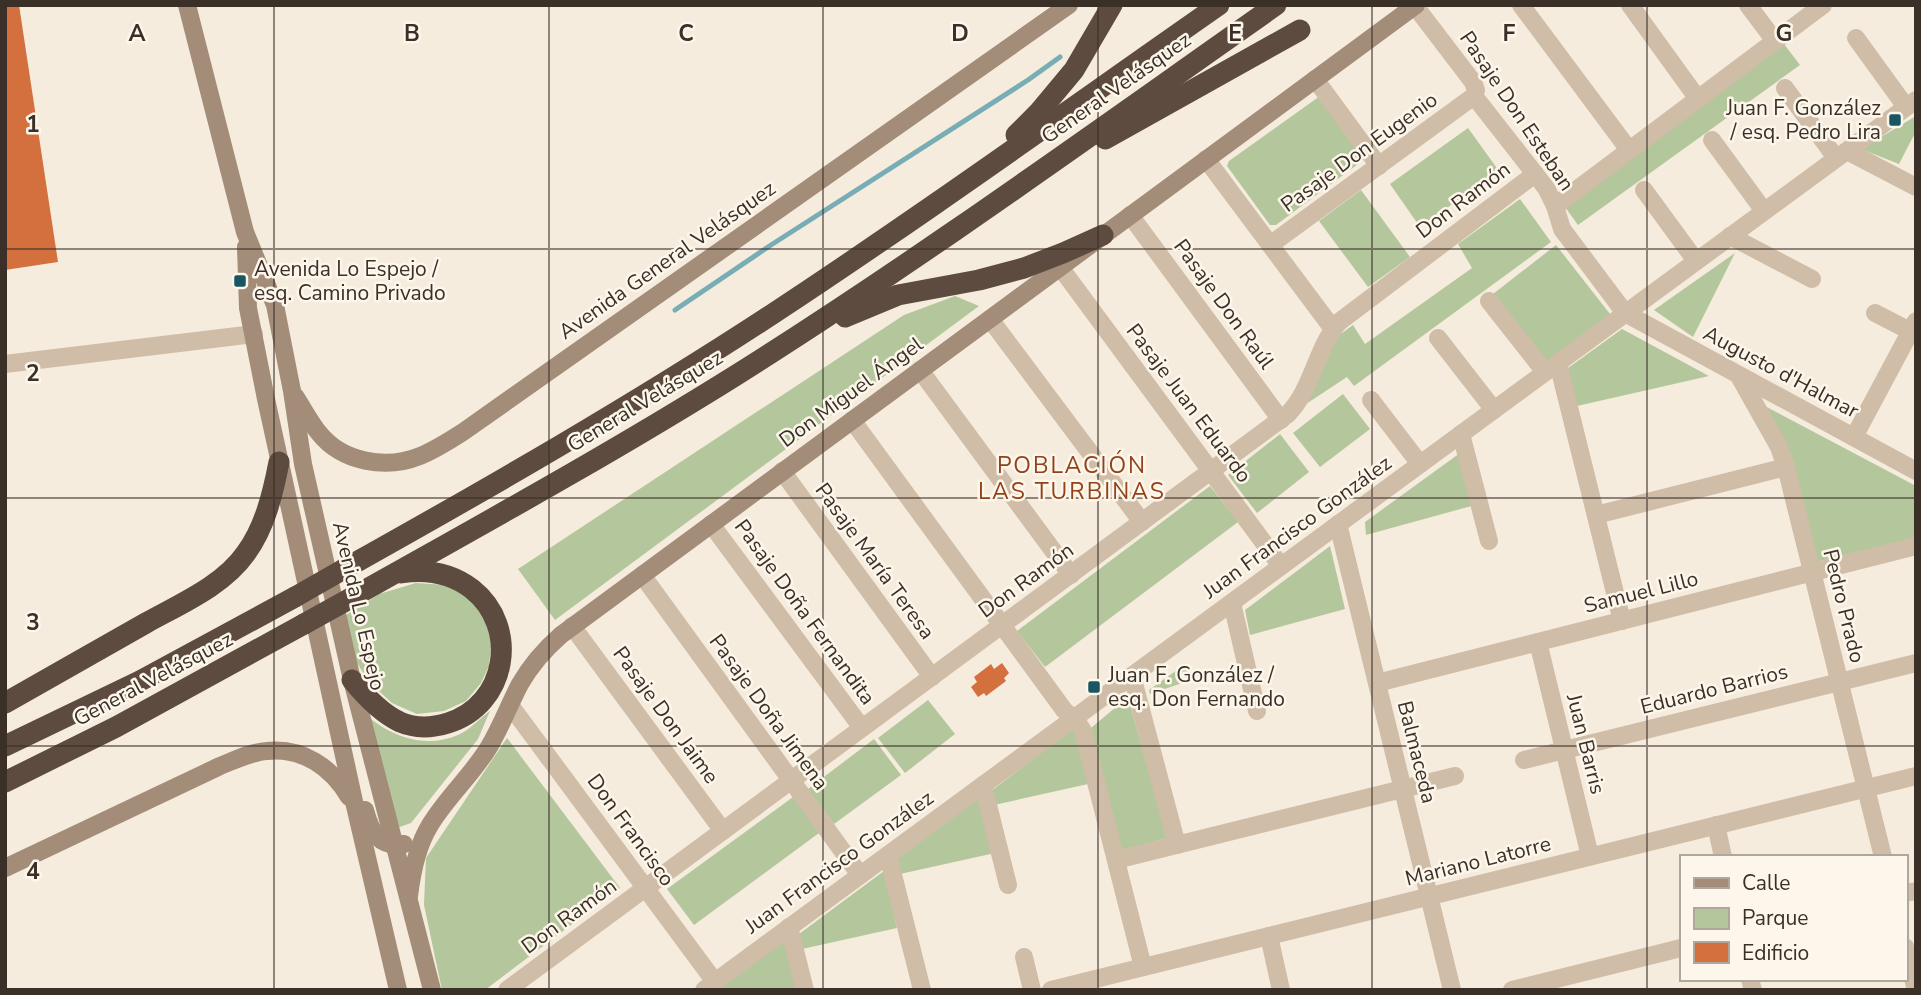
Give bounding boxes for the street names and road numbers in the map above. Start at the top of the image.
street label: General Velásquez [1036,26,1197,150]
street label: Pasaje Don Esteban [1453,26,1581,196]
street label: Pasaje Don Eugenio [1275,86,1443,218]
street label: Don Ramón [1410,155,1516,245]
street label: Avenida General Velásquez [553,174,781,346]
street label: Pasaje Don Raúl [1167,233,1281,375]
street label: Pasaje Juan Eduardo [1120,318,1258,488]
street label: Augusto d'Halmar [1698,319,1864,425]
street label: Don Miguel Ángel [774,330,929,454]
street label: General Velásquez [562,343,728,458]
street label: Juan Francisco González [1196,449,1397,606]
street label: Pasaje María Teresa [809,477,941,645]
street label: Pasaje Doña Fernandita [728,514,882,710]
street label: Avenida Lo Espejo [326,519,392,693]
street label: Don Ramón [973,536,1079,624]
street label: Pedro Prado [1816,546,1872,666]
street label: Samuel Lillo [1581,564,1701,620]
street label: General Velásquez [69,625,238,733]
street label: Pasaje Doña Jimena [703,628,835,796]
street label: Pasaje Don Jaime [607,641,725,789]
street label: Eduardo Barrios [1637,657,1791,721]
street label: Juan Barris [1560,690,1612,797]
street label: Balmaceda [1391,698,1443,806]
street label: Don Francisco [581,768,681,892]
street label: Juan Francisco González [738,784,939,941]
street label: Mariano Latorre [1402,829,1554,893]
street label: Don Ramón [516,872,622,960]

